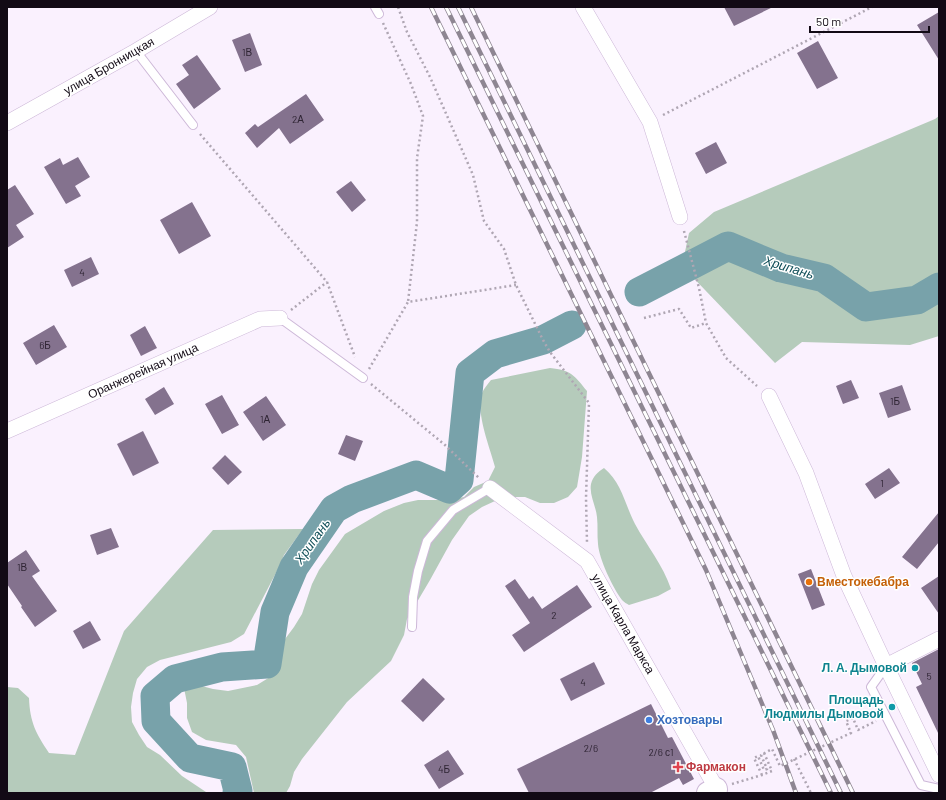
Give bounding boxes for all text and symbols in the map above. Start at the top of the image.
scale bar [810,8,929,34]
text: 50 m [816,14,841,28]
street label: улица Бронницкая [61,34,157,98]
house number: 1В [242,46,252,58]
house number: 2А [292,113,304,125]
water label: Хрипань [761,252,816,282]
house number: 4 [79,266,85,278]
house number: 6Б [39,339,51,351]
street label: Оранжерейная улица [85,339,201,402]
house number: 1Б [890,395,900,407]
house number: 1А [260,413,270,425]
house number: 1 [880,477,884,489]
water label: Хрипань [290,515,333,568]
house number: 1В [17,561,27,573]
street label: улица Карла Маркса [589,571,658,677]
place label: Вместокебабра [817,574,909,589]
marker: Вместокебабра [804,577,814,587]
house number: 2 [551,609,557,621]
place label: Л. А. Дымовой [822,660,907,675]
marker: Л. А. Дымовой [910,663,920,673]
house number: 5 [926,670,932,682]
house number: 4 [580,676,586,688]
place label: Площадь Людмилы Дымовой [765,692,884,721]
marker: Площадь Людмилы Дымовой [887,702,897,712]
place label: Хозтовары [657,712,723,727]
marker: Хозтовары [644,715,654,725]
house number: 2/6 [584,742,598,754]
house number: 2/6 с1 [648,746,674,758]
place label: Фармакон [686,759,746,774]
marker: Фармакон [673,762,683,772]
house number: 4Б [438,763,450,775]

